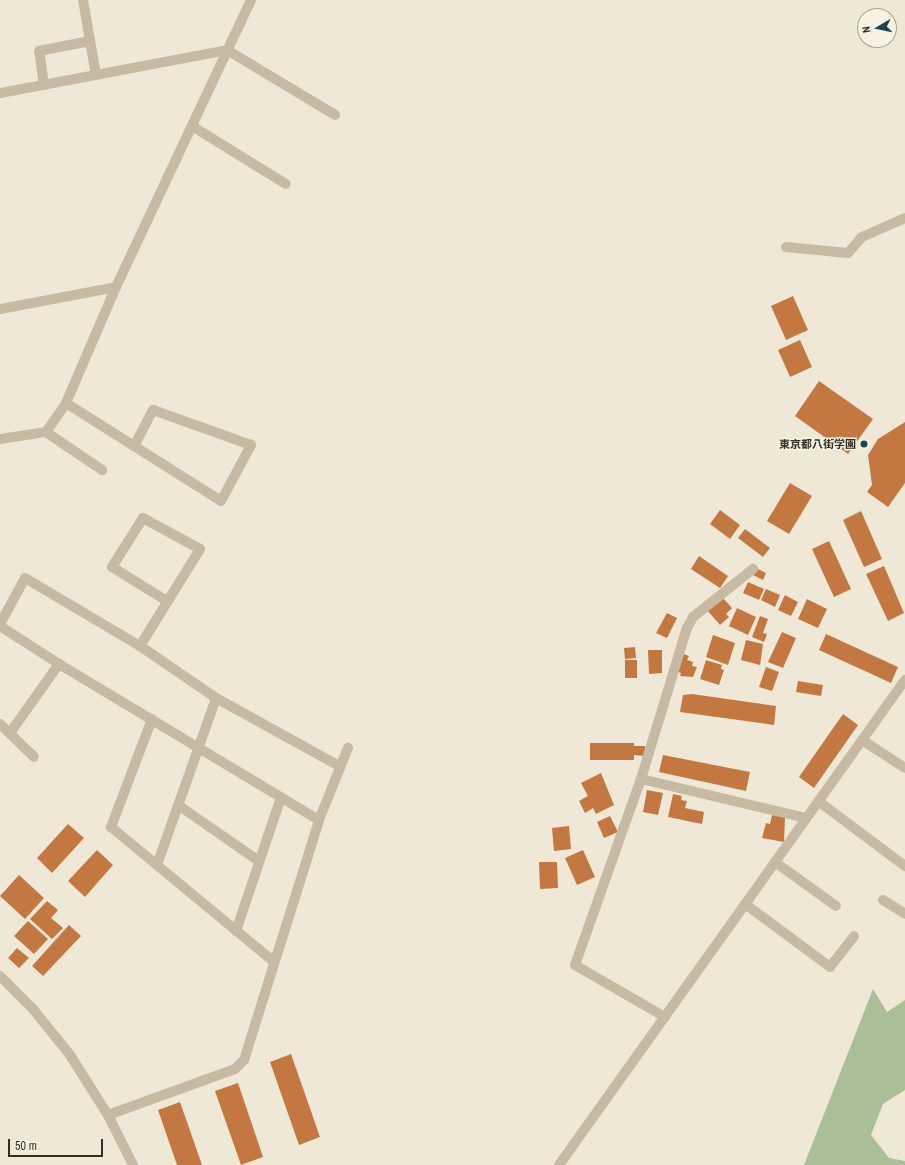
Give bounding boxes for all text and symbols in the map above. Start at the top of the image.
north arrow [857,8,897,48]
text: N [859,25,874,34]
place label: 東京都八街学園 [779,437,856,451]
marker: 東京都八街学園 [859,439,869,449]
scale bar [10,1131,105,1157]
text: 50 m [15,1138,37,1154]

